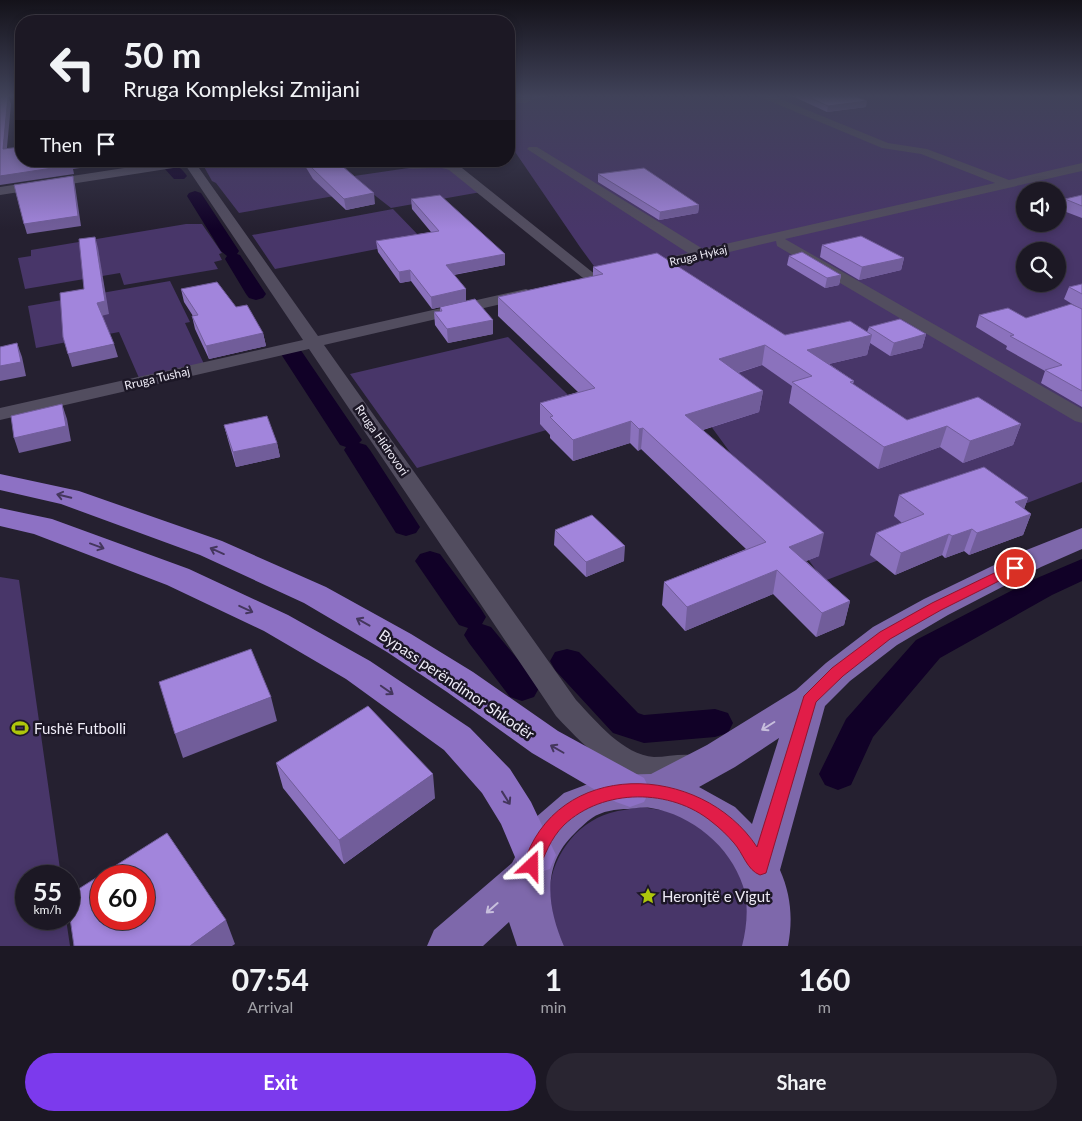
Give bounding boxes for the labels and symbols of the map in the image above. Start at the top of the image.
street label: Rruga Hykaj [668,242,728,268]
street label: Rruga Tushaj [123,363,191,393]
street label: Rruga Hidrovori [352,402,412,479]
one-way arrow [57,491,73,500]
one-way arrow [88,542,104,551]
one-way arrow [210,545,225,555]
pin [994,547,1036,589]
one-way arrow [238,605,253,614]
one-way arrow [356,617,371,627]
street label: Bypass perëndimor Shkodër [376,625,538,743]
one-way arrow [380,685,394,695]
sports icon: Fushë Futbolli [10,718,30,738]
place label: Fushë Futbolli [34,719,126,737]
one-way arrow [762,721,776,731]
one-way arrow [551,744,565,754]
one-way arrow [502,790,512,804]
position arrow [505,839,557,891]
speed limit sign: 60 [90,865,155,930]
place icon: Heronjtë e Vigut [638,886,658,906]
place label: Heronjtë e Vigut [662,887,771,905]
one-way arrow [486,903,499,914]

